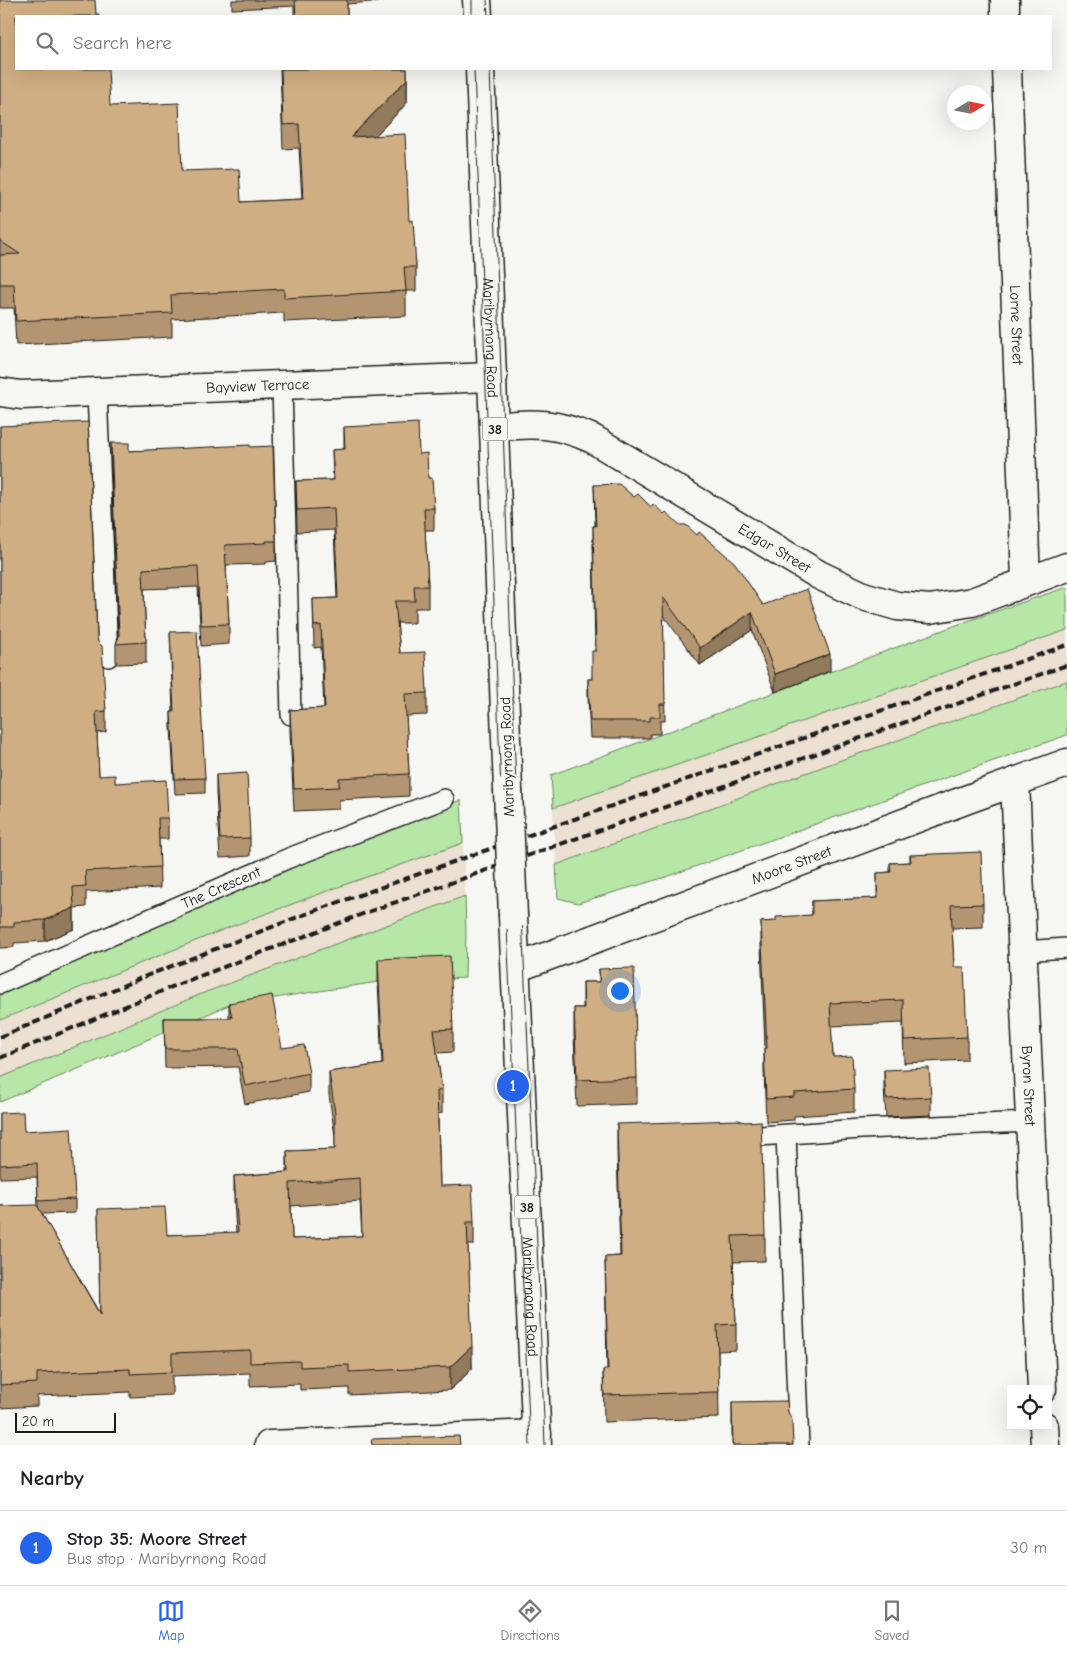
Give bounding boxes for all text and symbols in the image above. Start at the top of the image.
search box [15,15,1052,70]
icon: search [33,29,61,57]
text: Search here [73,32,172,54]
north arrow [947,85,992,130]
street label: Maribyrnong Road [479,277,502,398]
street label: Lorne Street [1006,285,1027,366]
street label: Bayview Terrace [206,375,310,397]
road number: 38 [482,418,508,440]
street label: Edgar Street [735,519,814,577]
street label: Maribyrnong Road [496,697,518,817]
street label: Moore Street [749,842,835,888]
street label: The Crescent [179,862,264,913]
your location [607,978,633,1004]
street label: Byron Street [1018,1045,1039,1127]
pin: 1 [497,1067,529,1105]
road number: 38 [514,1196,540,1218]
street label: Maribyrnong Road [519,1236,542,1357]
map controls [1007,1385,1052,1430]
button: locate [1007,1385,1052,1430]
scale bar [15,1410,116,1433]
text: 20 m [22,1413,54,1430]
text: Nearby [20,1466,84,1490]
text: Stop 35: Moore Street [67,1528,247,1550]
text: 1 [33,1539,39,1557]
text: 30 m [1011,1539,1047,1557]
text: Bus stop · Maribyrnong Road [67,1550,267,1568]
tab: Map [157,1597,185,1644]
tab: Directions [500,1597,560,1644]
tab: Saved [875,1597,910,1644]

